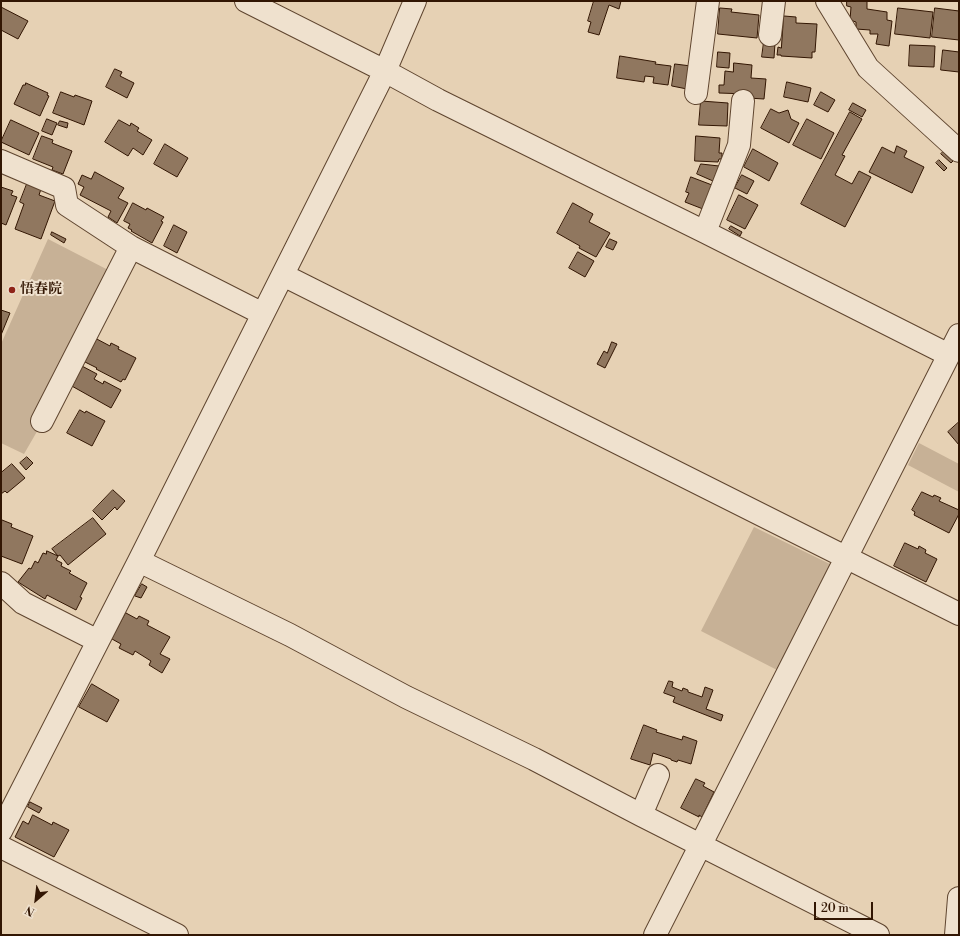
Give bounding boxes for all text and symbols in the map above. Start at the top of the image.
place label: 悟春院 [20,282,62,298]
marker: 悟春院 [7,285,17,295]
north arrow [16,880,56,920]
scale bar [816,894,875,920]
text: 20 m [821,901,849,916]
text: N [23,902,38,919]

